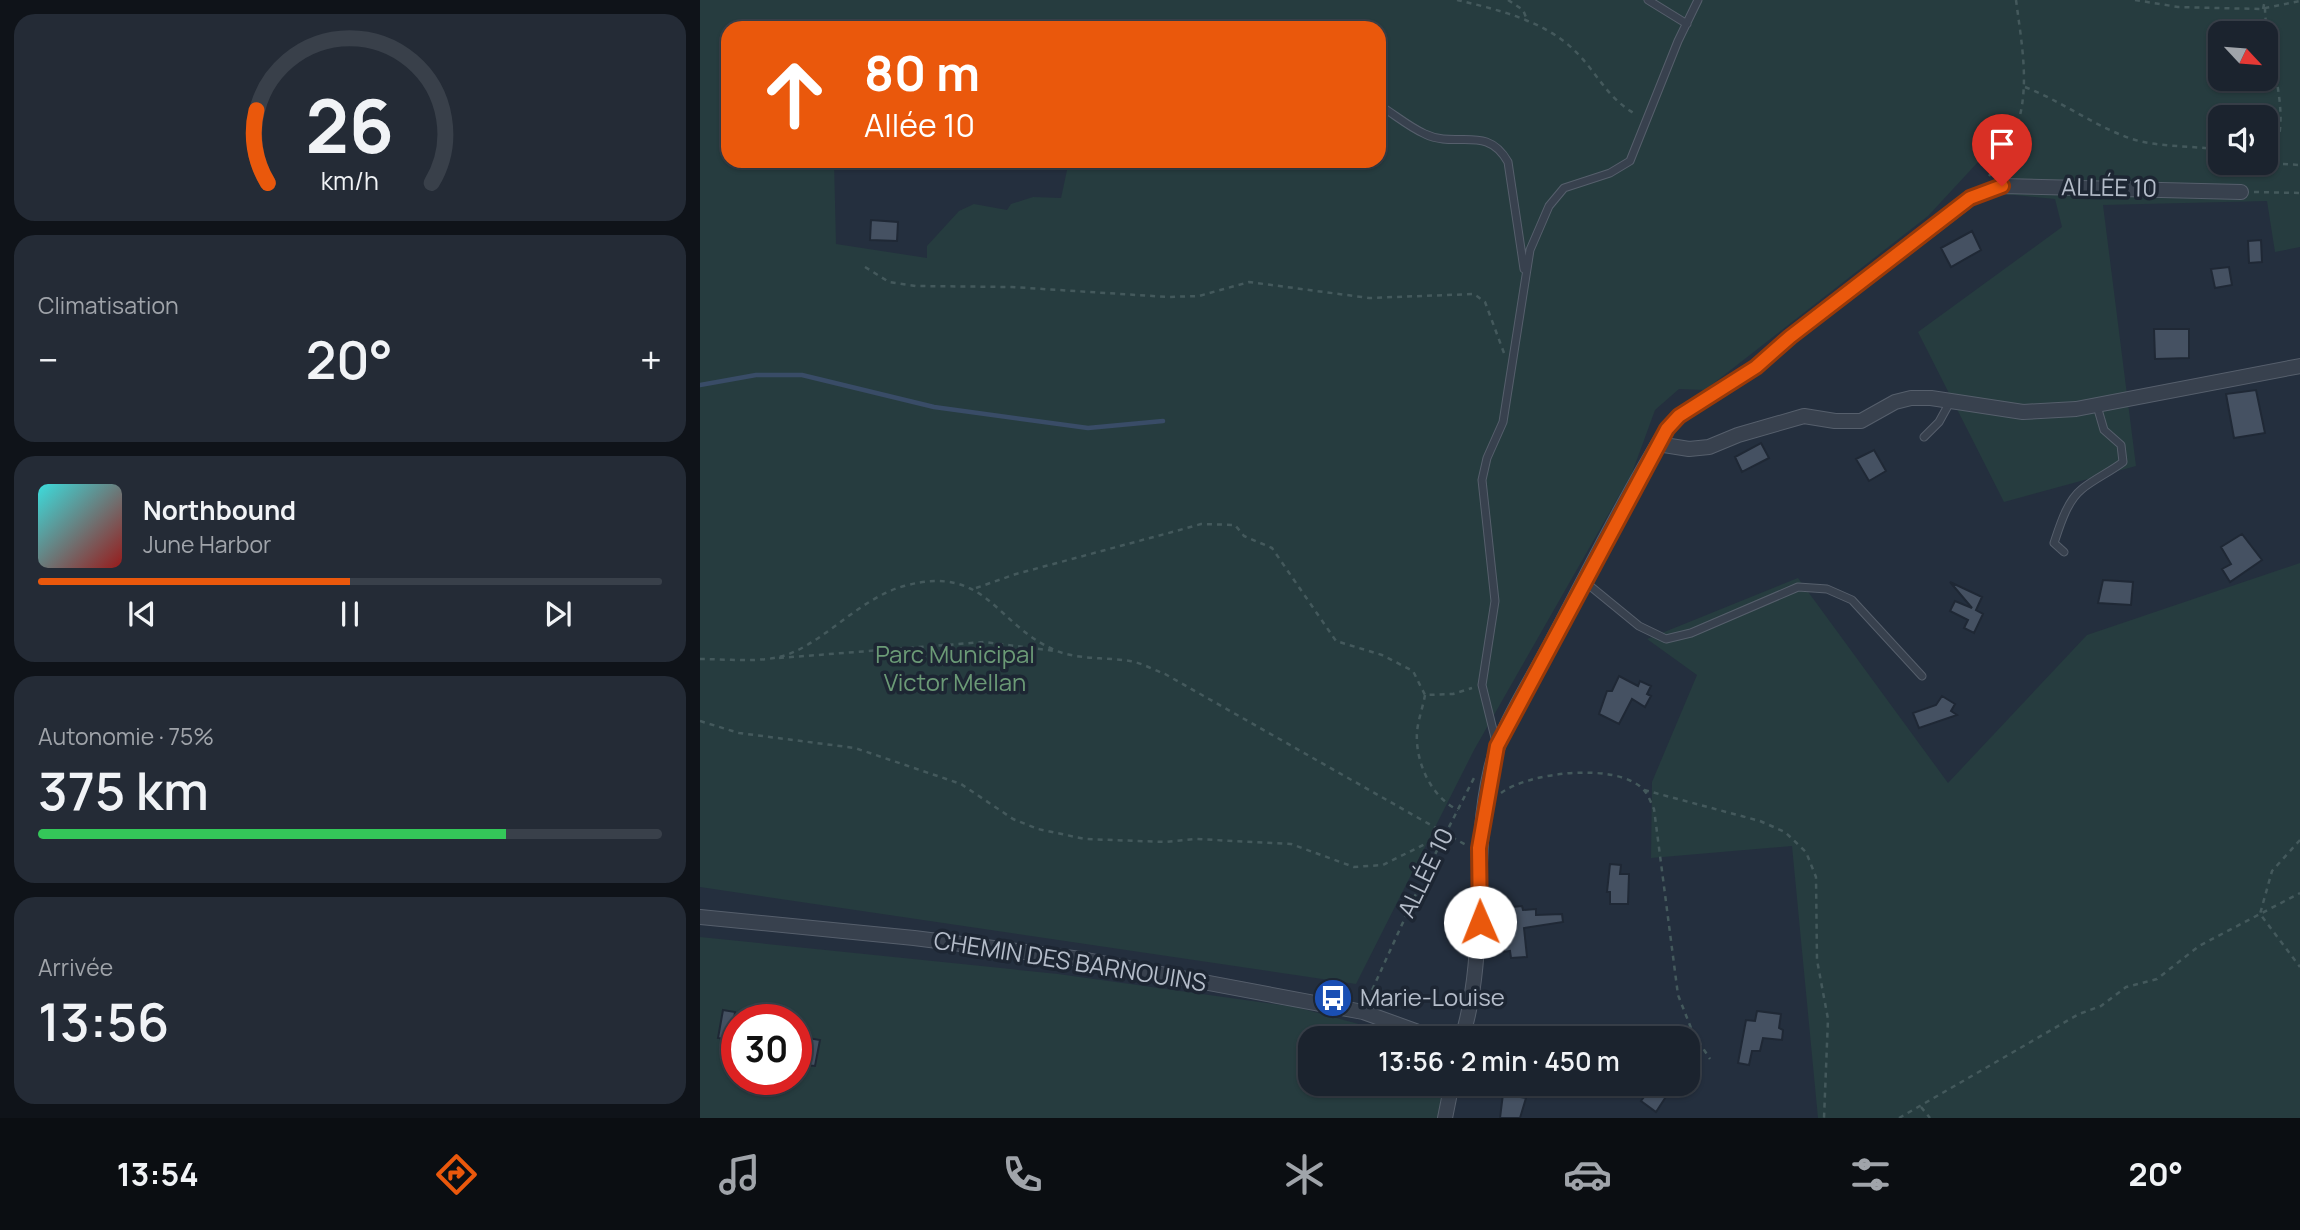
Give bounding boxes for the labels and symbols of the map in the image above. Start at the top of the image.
north arrow [2208,21,2278,91]
pin [1972,114,2032,186]
street label: ALLÉE 10 [2061,169,2157,204]
park label: Parc Municipal Victor Mellan [875,637,1035,698]
street label: ALLÉE 10 [1389,822,1460,923]
position arrow [1443,885,1517,959]
street label: CHEMIN DES BARNOUINS [932,923,1209,998]
bus stop icon: Marie-Louise [1312,977,1354,1019]
place label: Marie-Louise [1360,980,1505,1013]
speed limit sign: 30 [721,1004,812,1095]

